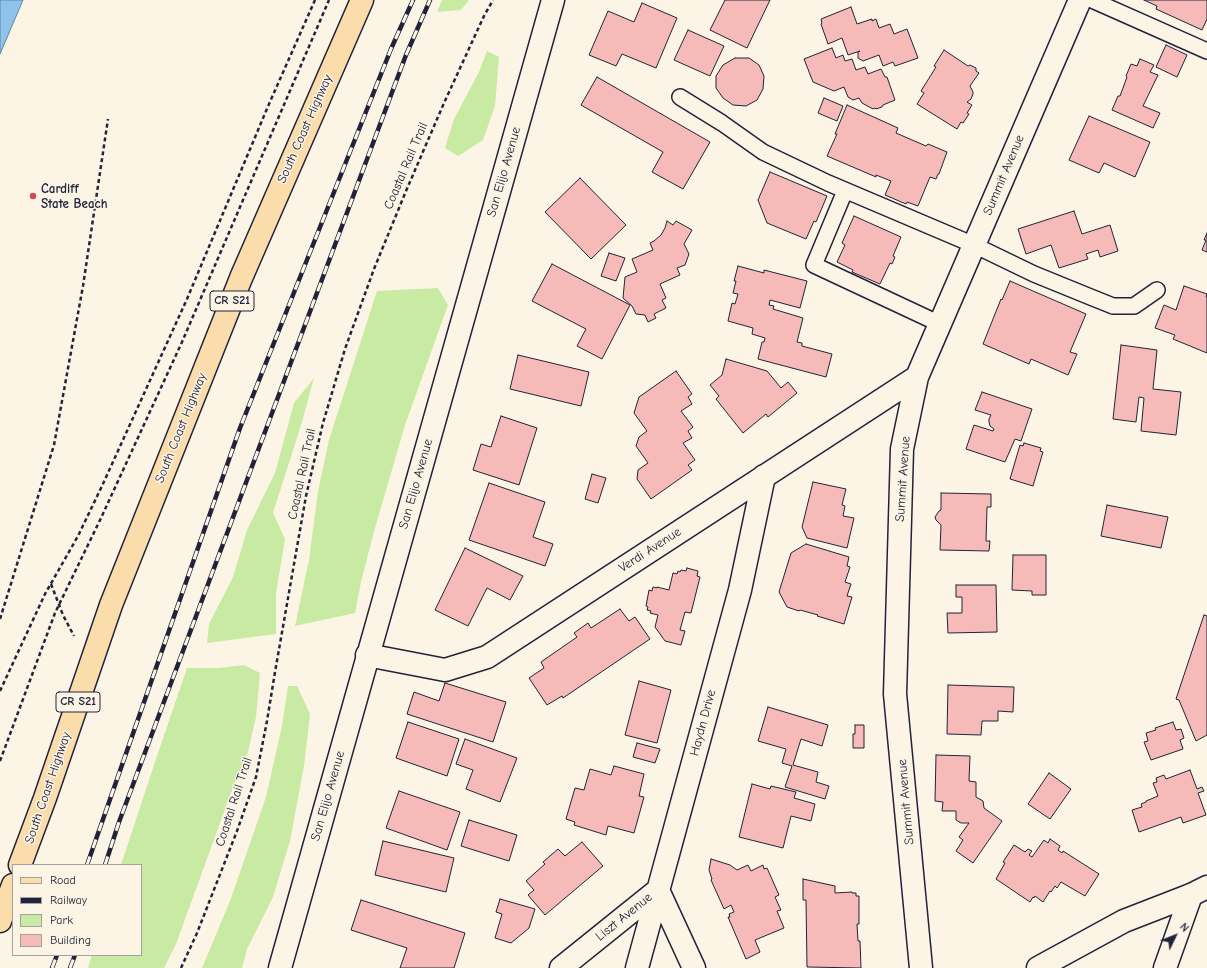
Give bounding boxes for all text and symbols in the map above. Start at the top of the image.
street label: South Coast Highway [274,72,336,186]
street label: Coastal Rail Trail [381,120,431,212]
street label: San Elijo Avenue [484,125,524,219]
street label: Summit Avenue [980,132,1028,218]
place label: Cardiff State Beach [41,181,108,212]
marker: Cardiff State Beach [28,191,38,201]
road number: CR S21 [210,291,254,311]
street label: South Coast Highway [152,371,210,485]
street label: Coastal Rail Trail [285,427,319,521]
street label: Summit Avenue [892,436,914,522]
street label: San Elijo Avenue [396,437,436,531]
street label: Verdi Avenue [616,524,684,576]
street label: Haydn Drive [687,688,719,758]
road number: CR S21 [56,692,100,712]
street label: South Coast Highway [22,730,74,846]
street label: San Elijo Avenue [308,749,348,843]
street label: Coastal Rail Trail [212,755,256,849]
street label: Summit Avenue [894,759,918,845]
legend [12,864,142,956]
text: Road [50,873,76,887]
street label: Liszt Avenue [593,889,655,945]
text: Railway [50,893,87,907]
text: Park [50,913,73,927]
north arrow [1155,916,1195,956]
text: N [1177,920,1191,935]
text: Building [50,933,91,947]

